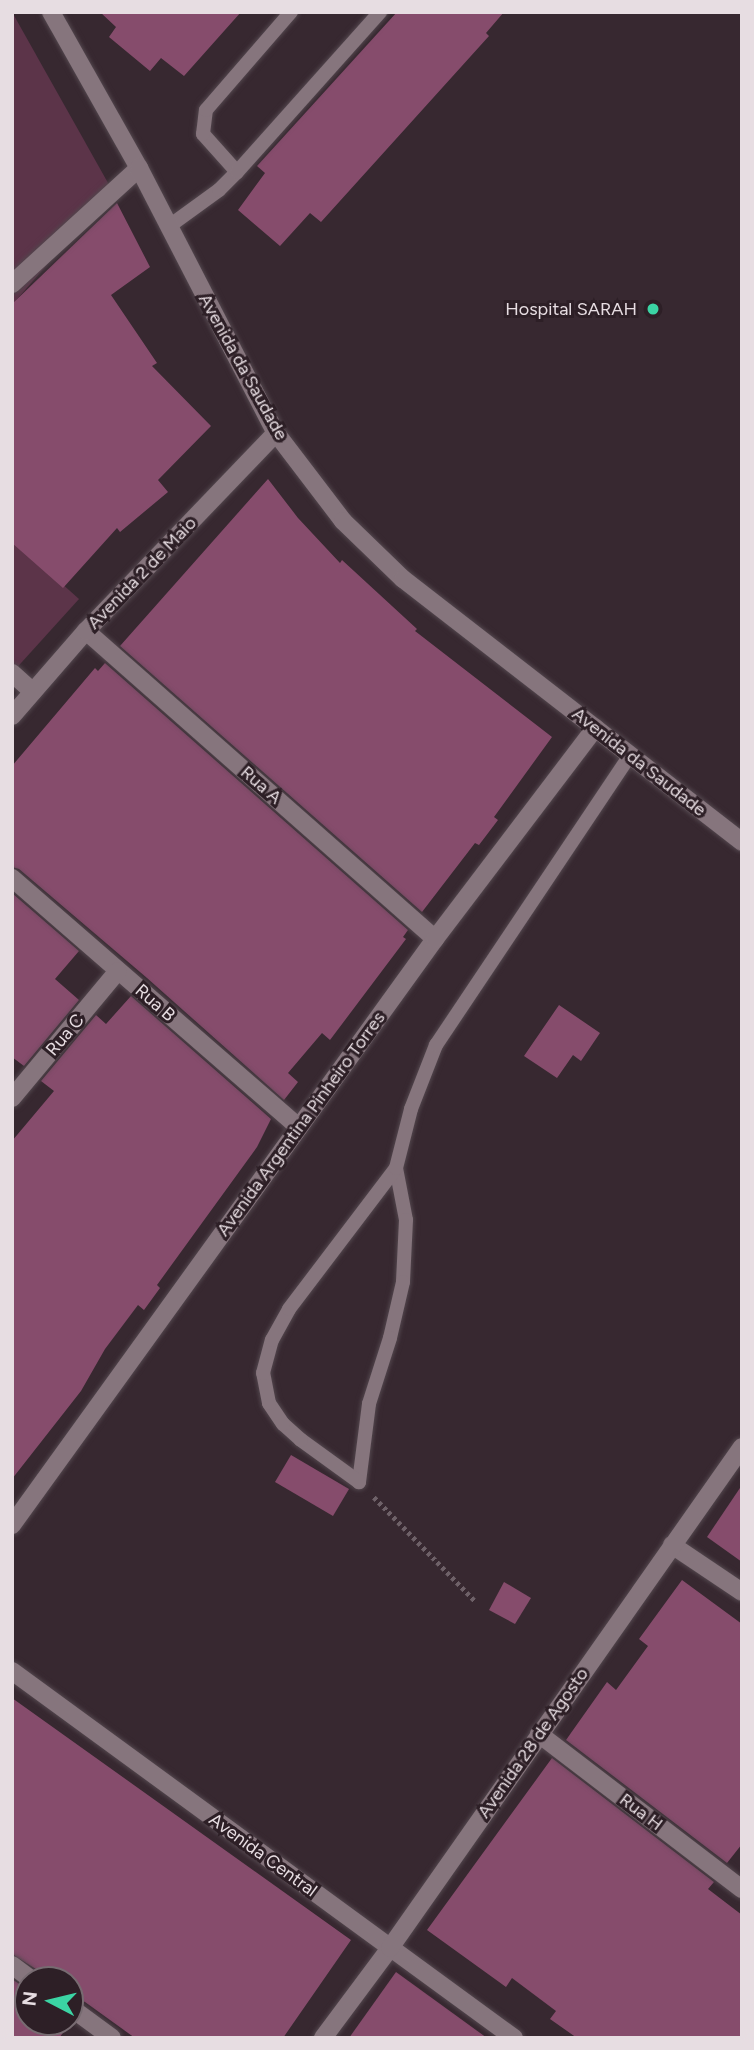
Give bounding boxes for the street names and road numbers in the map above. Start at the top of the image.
street label: Avenida da Saudade [194,290,292,444]
street label: Avenida 2 de Maio [83,512,201,634]
street label: Avenida da Saudade [568,703,710,821]
street label: Rua A [236,761,286,809]
street label: Rua B [131,980,179,1026]
street label: Avenida Argentina Pinheiro Torres [212,1008,390,1240]
street label: Rua C [41,1010,89,1060]
street label: Avenida 28 de Agosto [473,1664,593,1822]
street label: Rua H [615,1789,667,1835]
street label: Avenida Central [205,1809,321,1901]

